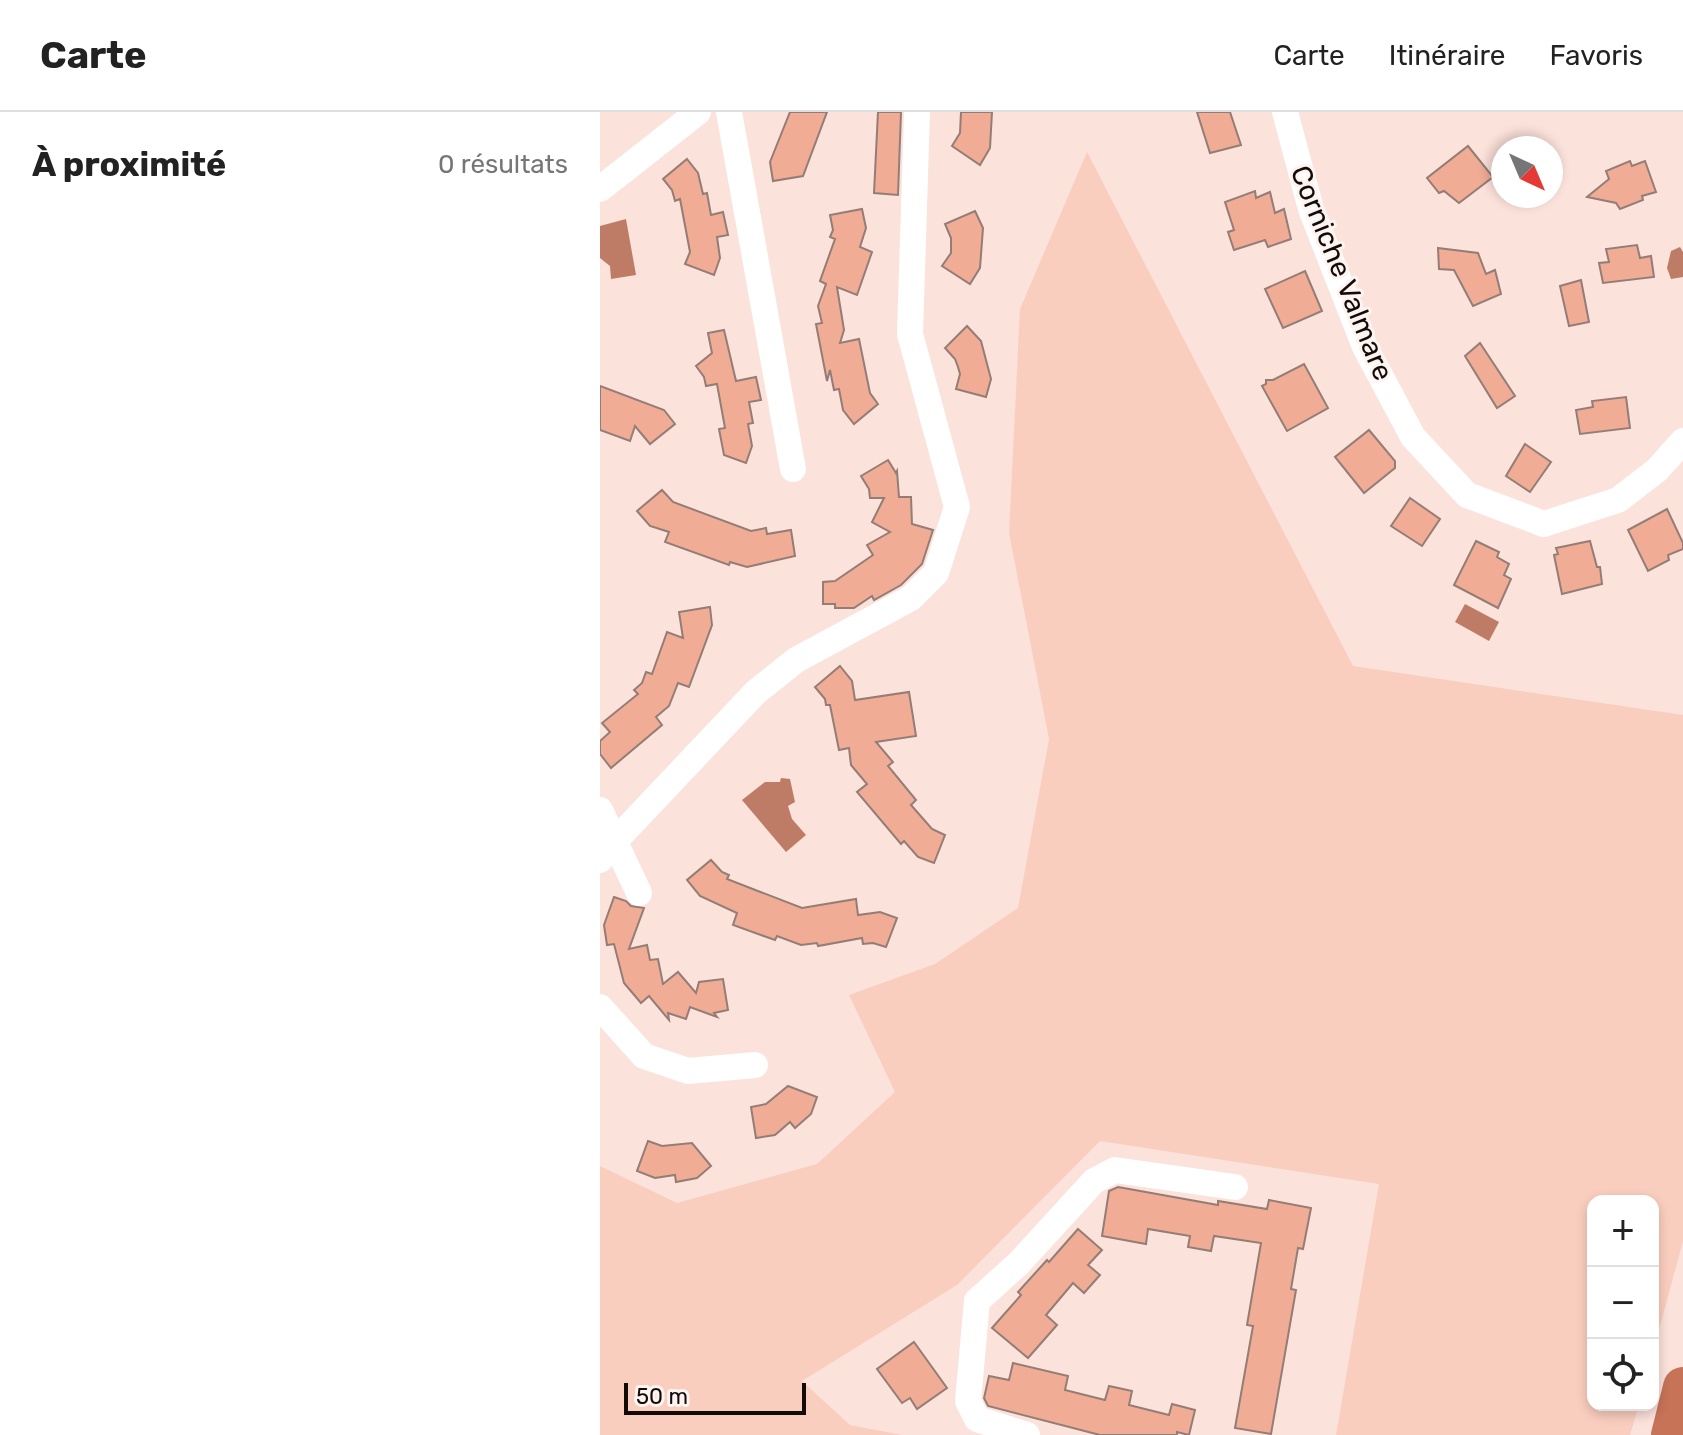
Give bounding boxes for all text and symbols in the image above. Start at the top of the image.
text: Carte [40,32,147,78]
text: Carte [1273,39,1345,72]
text: Itinéraire [1389,39,1506,72]
text: Favoris [1550,39,1643,72]
north arrow [1491,136,1563,208]
text: À proximité [32,144,226,185]
text: 0 résultats [438,149,568,180]
street label: Corniche Valmare [1284,161,1400,385]
map controls [1587,1195,1659,1411]
button: + [1587,1195,1659,1267]
button: − [1587,1267,1659,1339]
button: locate [1587,1339,1659,1411]
scale bar [624,1379,806,1415]
text: 50 m [636,1383,688,1410]

